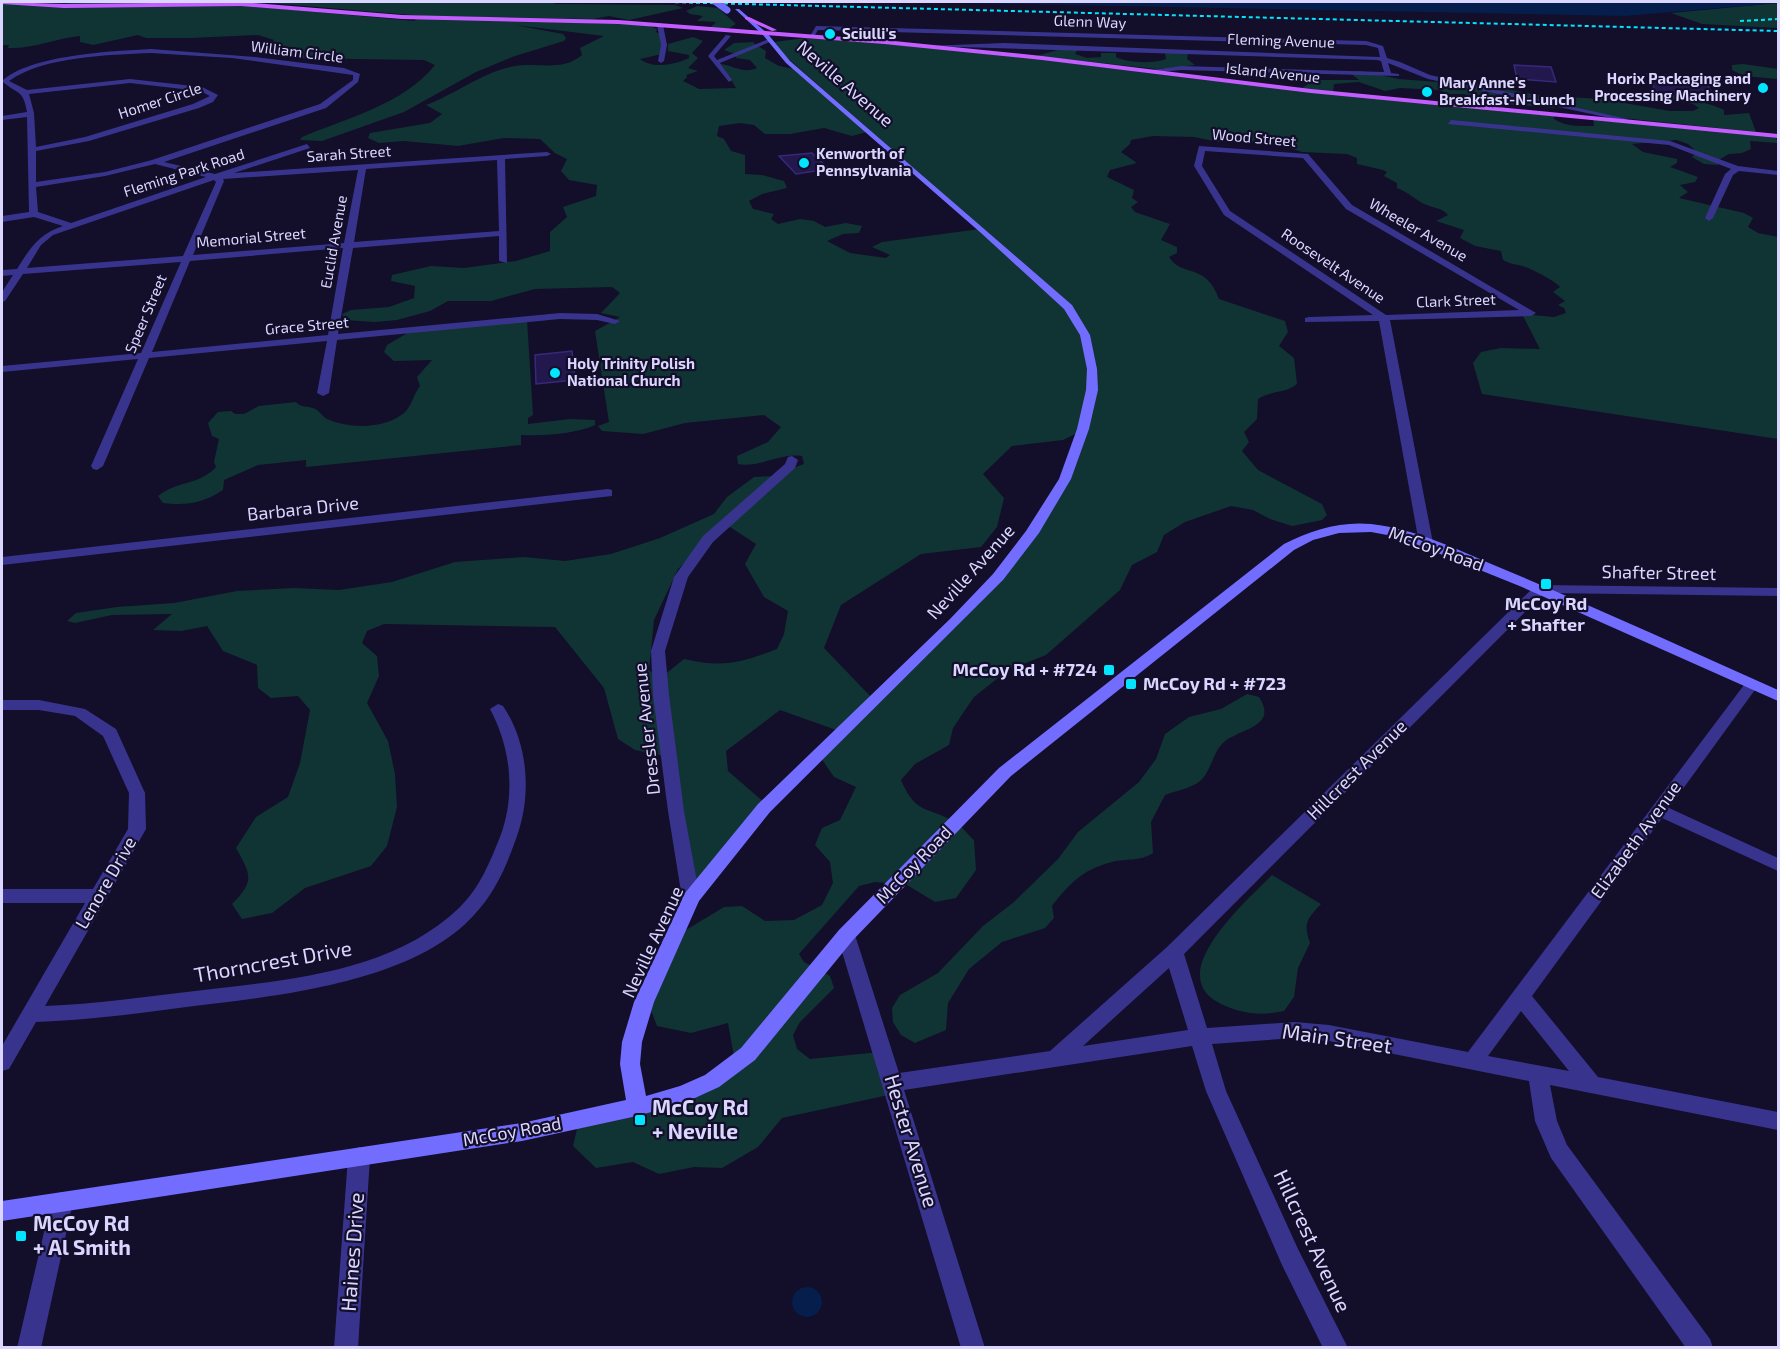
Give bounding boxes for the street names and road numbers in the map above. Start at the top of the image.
street label: Glenn Way [1053,11,1127,31]
street label: Fleming Avenue [1227,29,1335,51]
street label: Neville Avenue [793,35,898,131]
street label: William Circle [250,36,344,66]
street label: Island Avenue [1225,58,1321,86]
street label: Homer Circle [116,78,204,122]
street label: Wood Street [1211,124,1297,150]
street label: Sarah Street [306,141,392,165]
street label: Fleming Park Road [121,144,247,200]
street label: Euclid Avenue [316,194,350,290]
street label: Wheeler Avenue [1366,194,1471,265]
street label: Memorial Street [195,223,307,251]
street label: Roosevelt Avenue [1278,224,1389,306]
street label: Speer Street [120,271,170,356]
street label: Clark Street [1416,290,1496,310]
street label: Grace Street [264,312,350,338]
street label: Barbara Drive [246,491,360,525]
street label: Neville Avenue [922,519,1019,623]
street label: McCoy Road [1386,521,1487,575]
street label: Shafter Street [1601,560,1717,584]
street label: Dressler Avenue [628,662,664,796]
street label: Hillcrest Avenue [1302,715,1411,824]
street label: Elizabeth Avenue [1585,776,1685,903]
street label: McCoy Road [871,821,956,908]
street label: Lenore Drive [70,832,140,933]
street label: Neville Avenue [617,882,688,1001]
street label: Thorncrest Drive [192,934,354,987]
street label: Main Street [1281,1017,1394,1058]
street label: Hester Avenue [880,1071,945,1210]
street label: McCoy Road [461,1112,563,1150]
street label: Hillcrest Avenue [1269,1165,1357,1316]
street label: Haines Drive [335,1191,368,1312]

